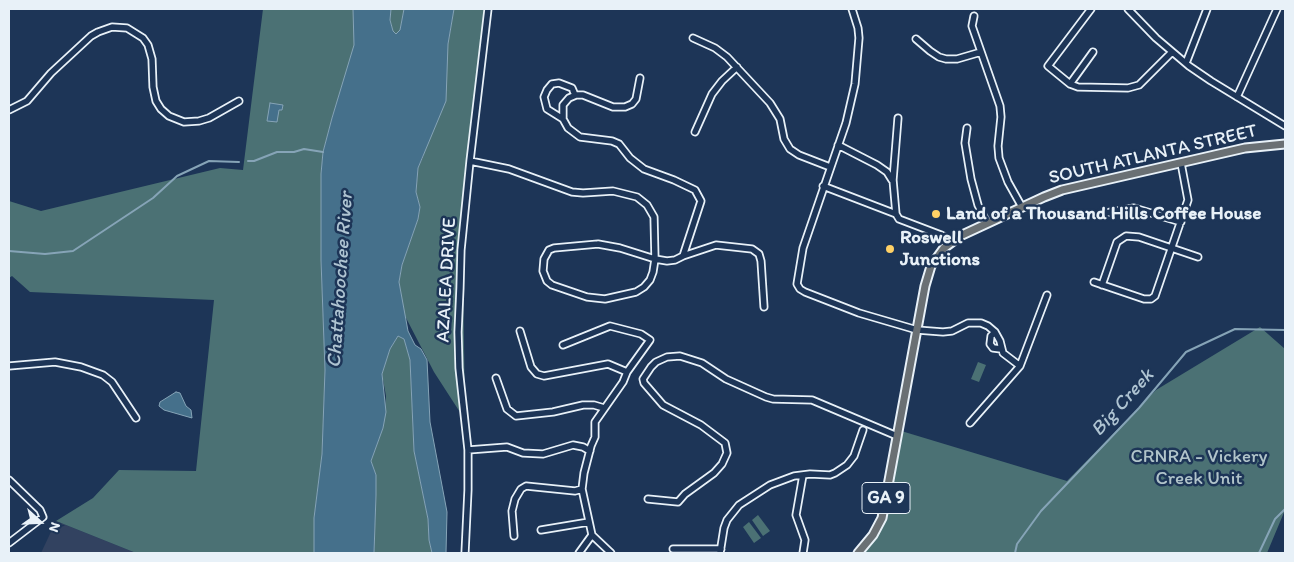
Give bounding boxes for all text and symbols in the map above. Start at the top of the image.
street label: SOUTH ATLANTA STREET [1047,120,1259,190]
water label: Chattahoochee River [323,191,359,369]
place label: Land of a Thousand Hills Coffee House [946,203,1261,225]
marker: Land of a Thousand Hills Coffee House [930,208,942,220]
street label: AZALEA DRIVE [432,217,462,343]
place label: Roswell Junctions [900,227,980,271]
marker: Roswell Junctions [884,243,896,255]
water label: Big Creek [1086,364,1160,442]
park label: CRNRA - Vickery Creek Unit [1131,446,1267,490]
road number: GA 9 [862,482,910,514]
north arrow [15,497,65,547]
text: N [45,520,64,535]

